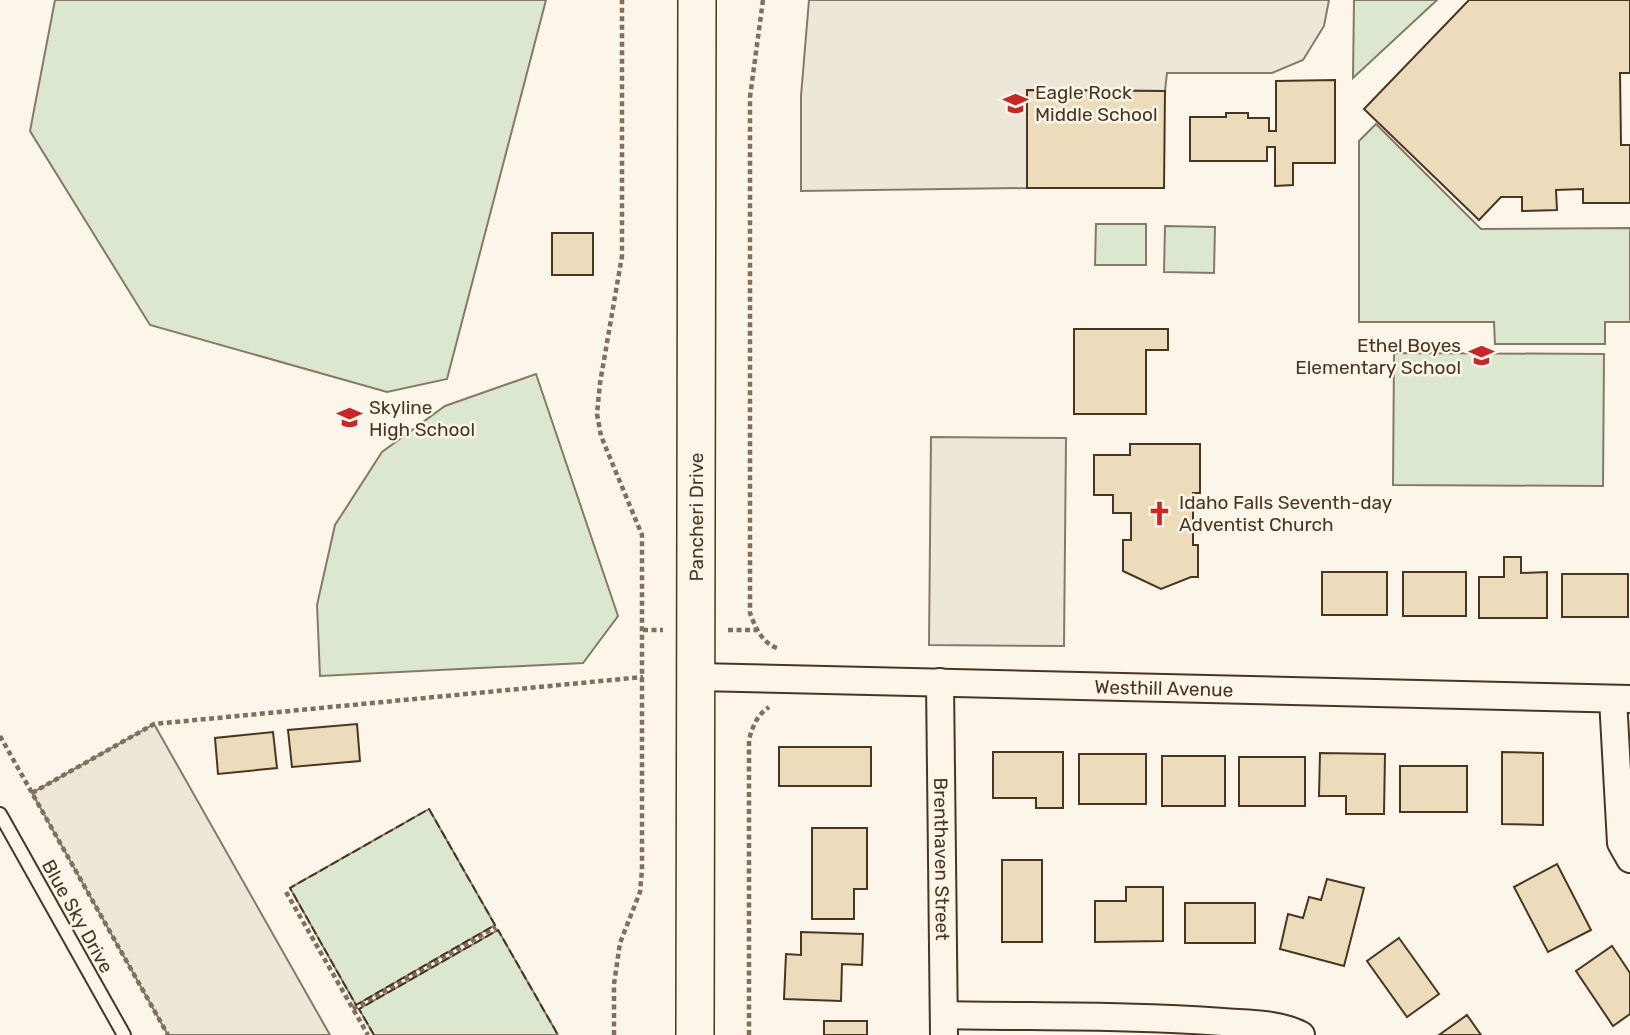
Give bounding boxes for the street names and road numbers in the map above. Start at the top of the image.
street label: Pancheri Drive [685,452,708,582]
street label: Westhill Avenue [1094,675,1234,702]
street label: Brenthaven Street [929,777,954,941]
street label: Blue Sky Drive [37,856,118,977]

